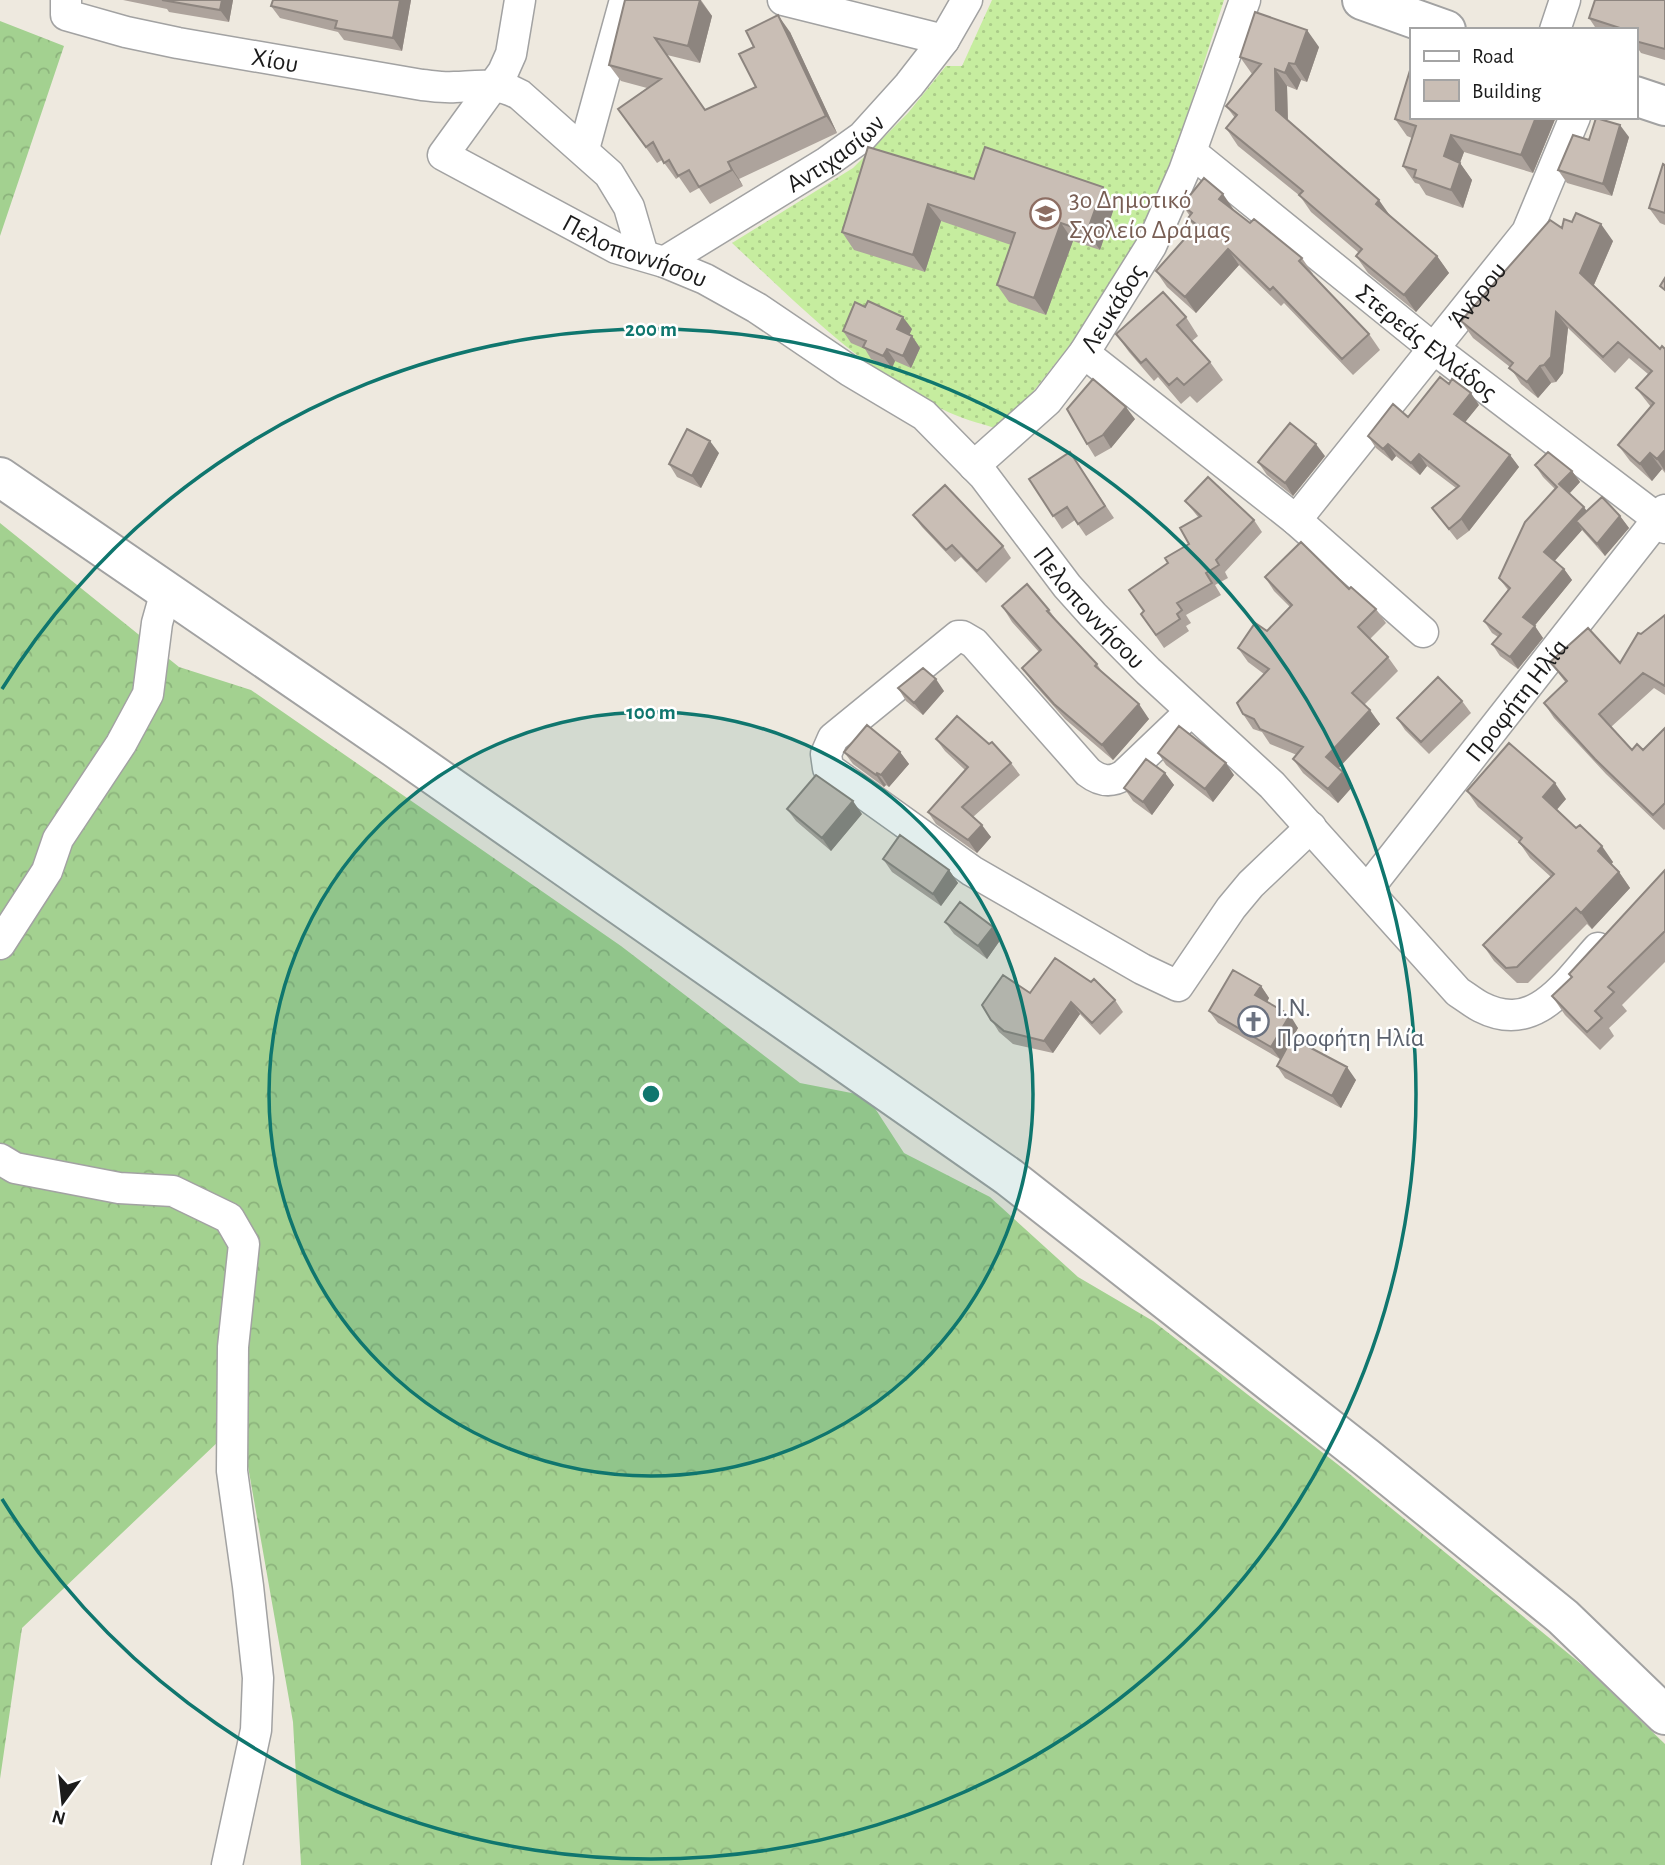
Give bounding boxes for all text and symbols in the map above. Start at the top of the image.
legend [1410,28,1637,119]
street label: Χίου [249,44,300,78]
text: Road [1472,46,1514,67]
text: Building [1472,81,1542,102]
street label: Αντιχασίων [782,110,890,198]
place label: 3ο Δημοτικό Σχολείο Δράμας [1069,187,1230,243]
school or university icon: 3ο Δημοτικό Σχολείο Δράμας [1029,197,1063,231]
street label: Πελοποννήσου [558,210,711,292]
street label: Άνδρου [1443,257,1512,333]
street label: Λευκάδος [1076,259,1151,357]
street label: Στερεάς Ελλάδος [1351,280,1502,406]
text: 200 m [625,319,677,340]
street label: Πελοποννήσου [1028,542,1150,674]
street label: Προφήτη Ηλία [1461,634,1573,767]
text: 100 m [626,702,676,723]
place label: Ι.Ν. Προφήτη Ηλία [1276,995,1425,1051]
church icon: Ι.Ν. Προφήτη Ηλία [1236,1005,1270,1039]
centre of rings [639,1082,663,1106]
north arrow [28,1767,98,1837]
text: N [50,1806,68,1828]

